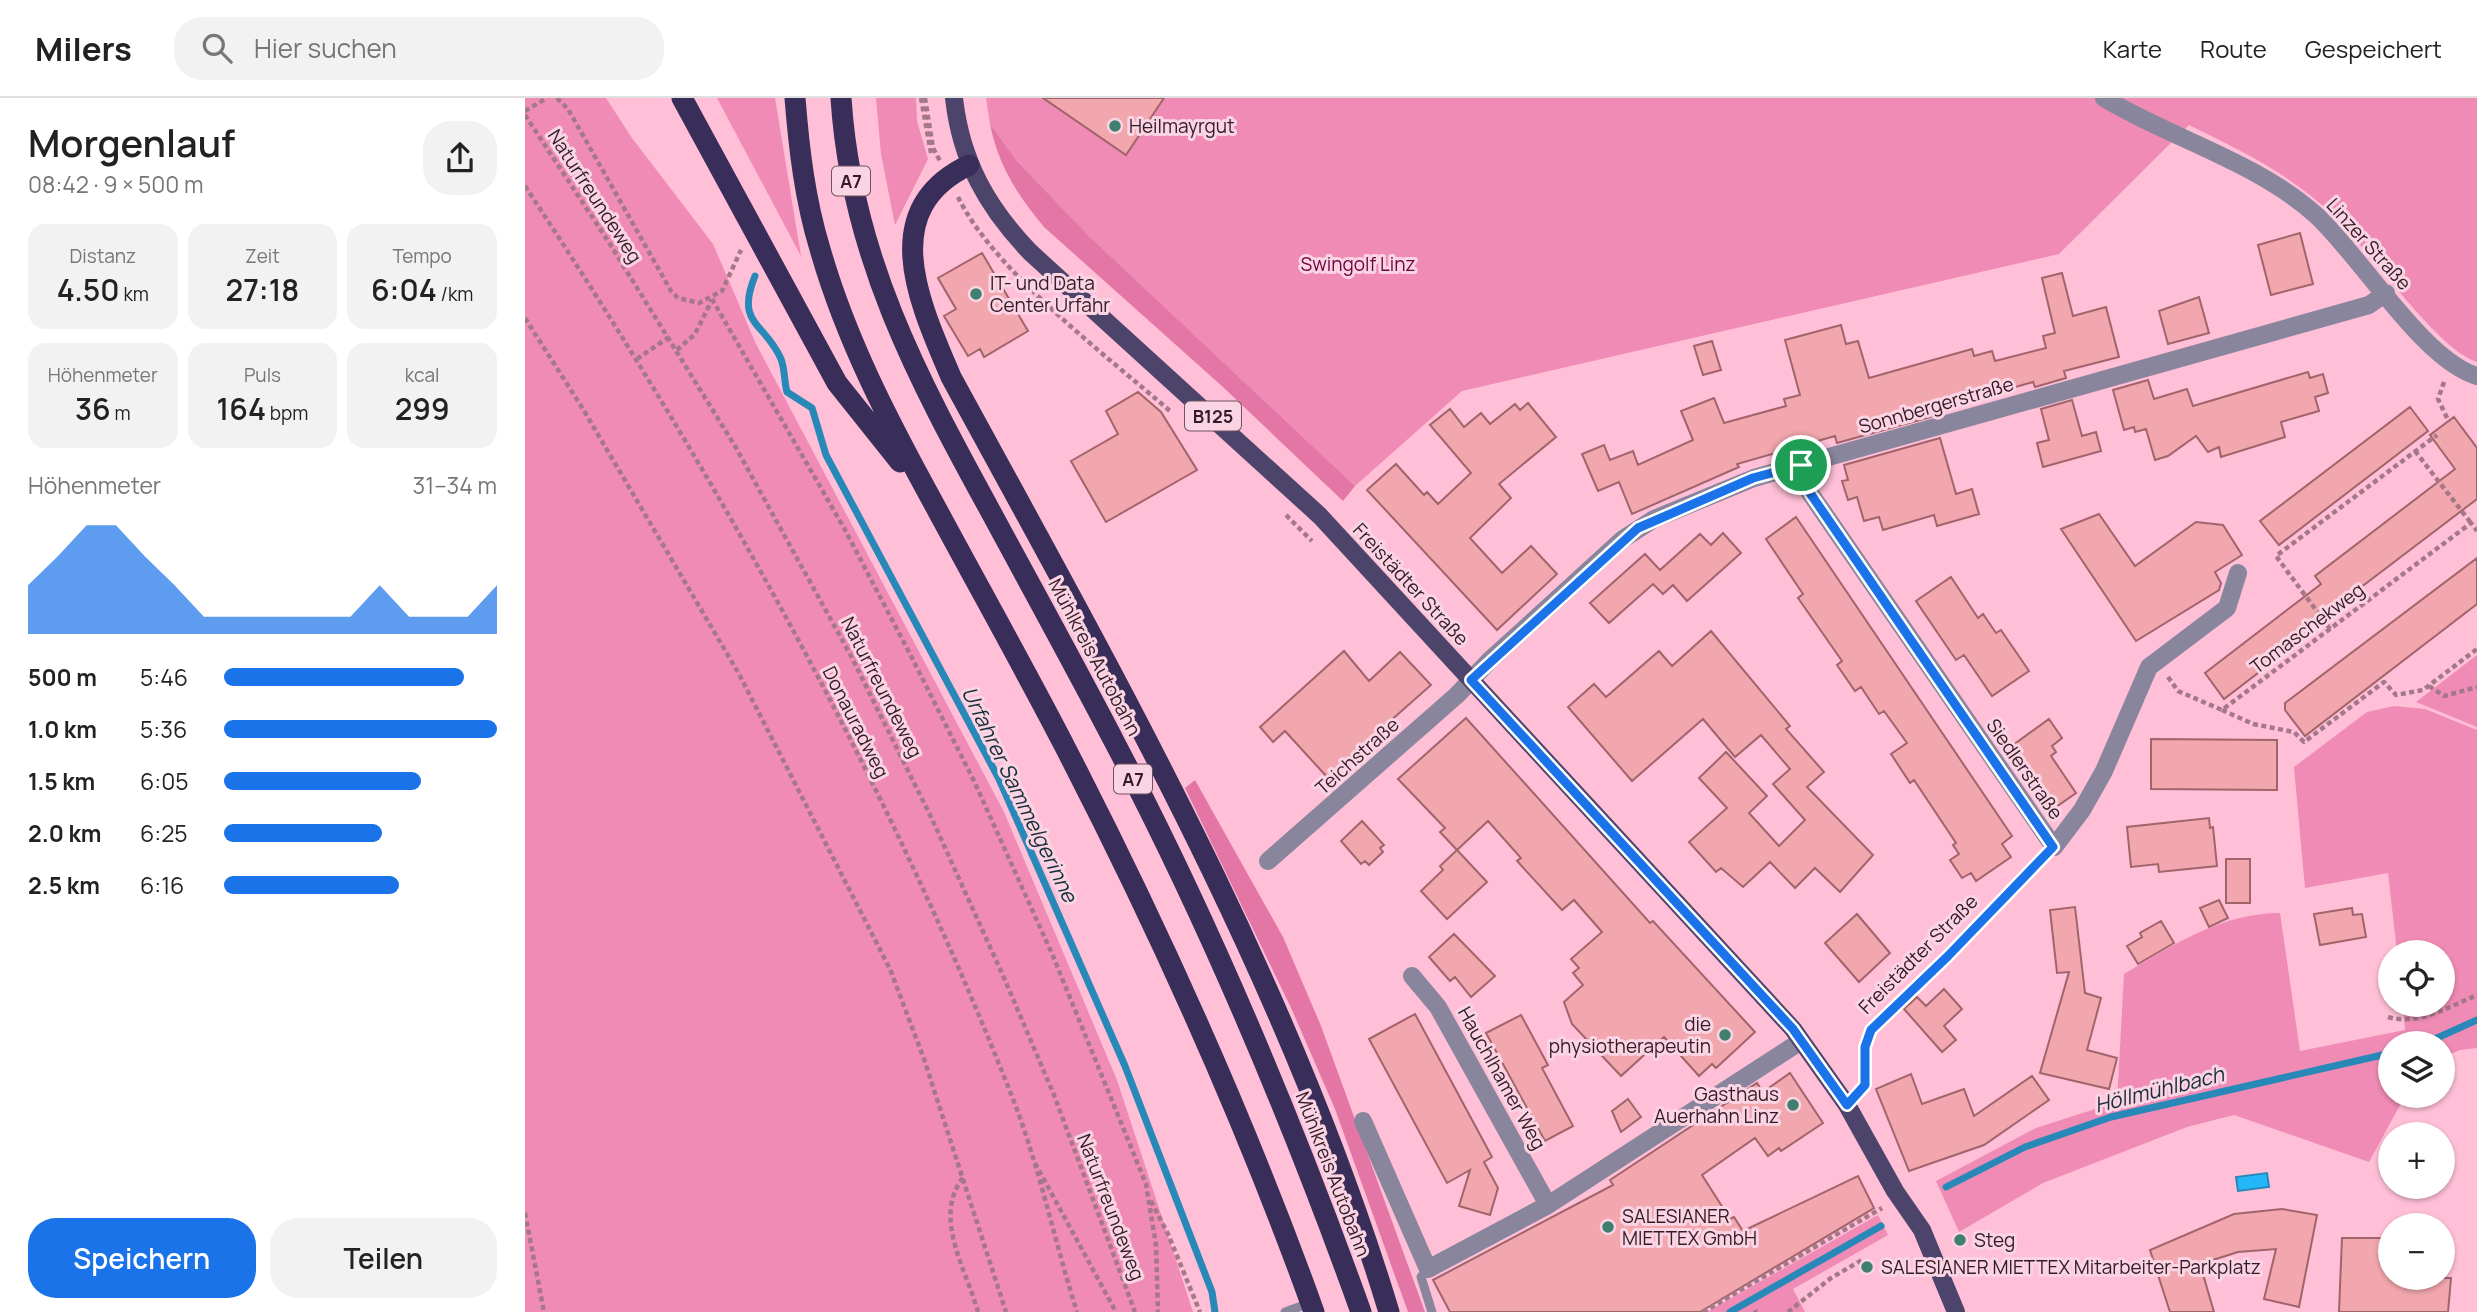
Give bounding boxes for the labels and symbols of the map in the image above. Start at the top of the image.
place label: Heilmayrgut [1129,113,1235,139]
marker: Heilmayrgut [1107,118,1123,134]
street label: Naturfreundeweg [542,124,648,268]
road number: A7 [832,166,870,196]
street label: Linzer Straße [2321,192,2417,296]
park label: Swingolf Linz [1301,251,1415,277]
place label: IT- und Data Center Urfahr [990,270,1110,318]
marker: IT- und Data Center Urfahr [968,286,984,302]
street label: Sonnbergerstraße [1855,370,2017,440]
road number: B125 [1185,402,1241,430]
pin [1771,435,1831,495]
street label: Freistädter Straße [1347,517,1475,651]
street label: Mühlkreis Autobahn [1043,574,1147,740]
street label: Tomaschekweg [2245,577,2369,679]
street label: Naturfreundeweg [835,612,929,762]
street label: Donauradweg [817,662,895,782]
water label: Urfahrer Sammelgerinne [956,682,1085,908]
street label: Teichstraße [1310,711,1404,801]
street label: Siedlerstraße [1981,713,2069,825]
road number: A7 [1114,764,1152,794]
street label: Freistädter Straße [1853,889,1983,1019]
street label: Hauchlhamer Weg [1452,1002,1552,1154]
place label: die physiotherapeutin [1549,1011,1711,1059]
marker: die physiotherapeutin [1717,1027,1733,1043]
water label: Höllmühlbach [2091,1059,2228,1119]
place label: Gasthaus Auerhahn Linz [1654,1081,1779,1129]
street label: Mühlkreis Autobahn [1290,1088,1376,1260]
marker: Gasthaus Auerhahn Linz [1785,1097,1801,1113]
street label: Naturfreundeweg [1071,1130,1151,1284]
place label: SALESIANER MIETTEX GmbH [1622,1203,1757,1251]
marker: SALESIANER MIETTEX GmbH [1600,1219,1616,1235]
place label: Steg [1974,1227,2015,1253]
marker: Steg [1952,1232,1968,1248]
place label: SALESIANER MIETTEX Mitarbeiter-Parkplatz [1881,1254,2261,1280]
marker: SALESIANER MIETTEX Mitarbeiter-Parkplatz [1859,1259,1875,1275]

